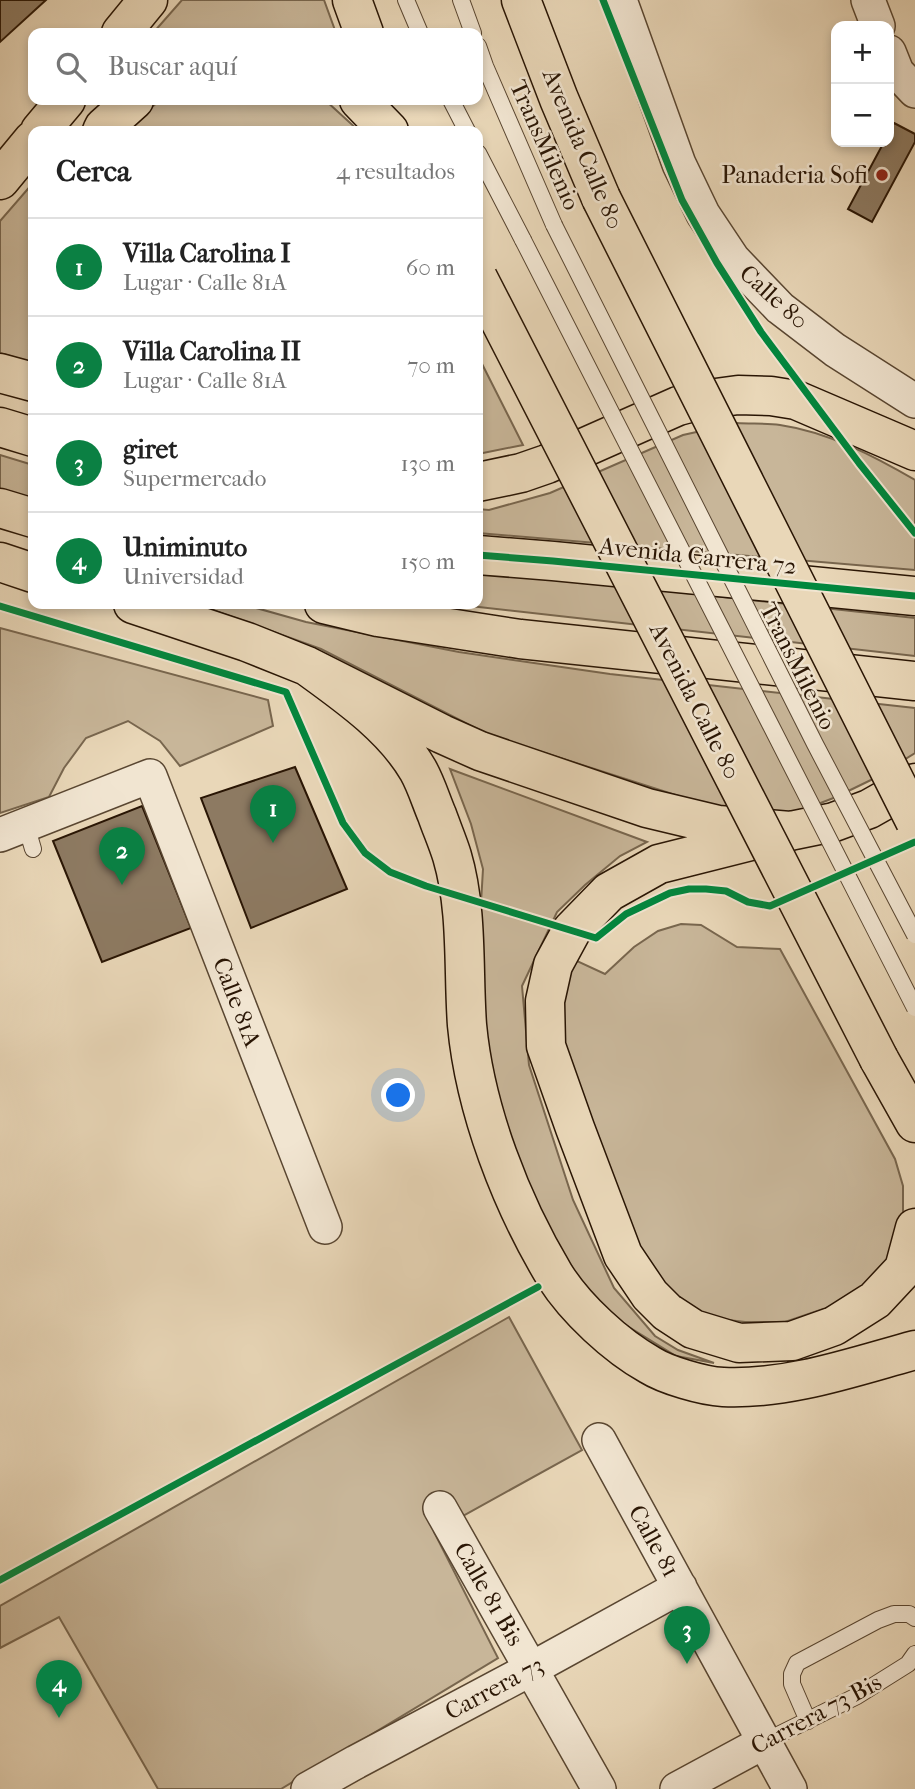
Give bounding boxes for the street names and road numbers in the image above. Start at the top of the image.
street label: Avenida Calle 80 [536,64,629,233]
street label: TransMilenio [504,76,586,214]
street label: Calle 80 [734,259,814,335]
street label: Avenida Carrera 72 [597,532,798,580]
street label: TransMilenio [754,598,842,734]
street label: Avenida Calle 80 [643,617,746,784]
street label: Calle 81A [207,953,267,1051]
street label: Calle 81 [623,1500,685,1582]
street label: Calle 81 Bis [448,1537,530,1651]
street label: Carrera 73 [440,1650,548,1726]
street label: Carrera 73 Bis [746,1668,886,1760]

